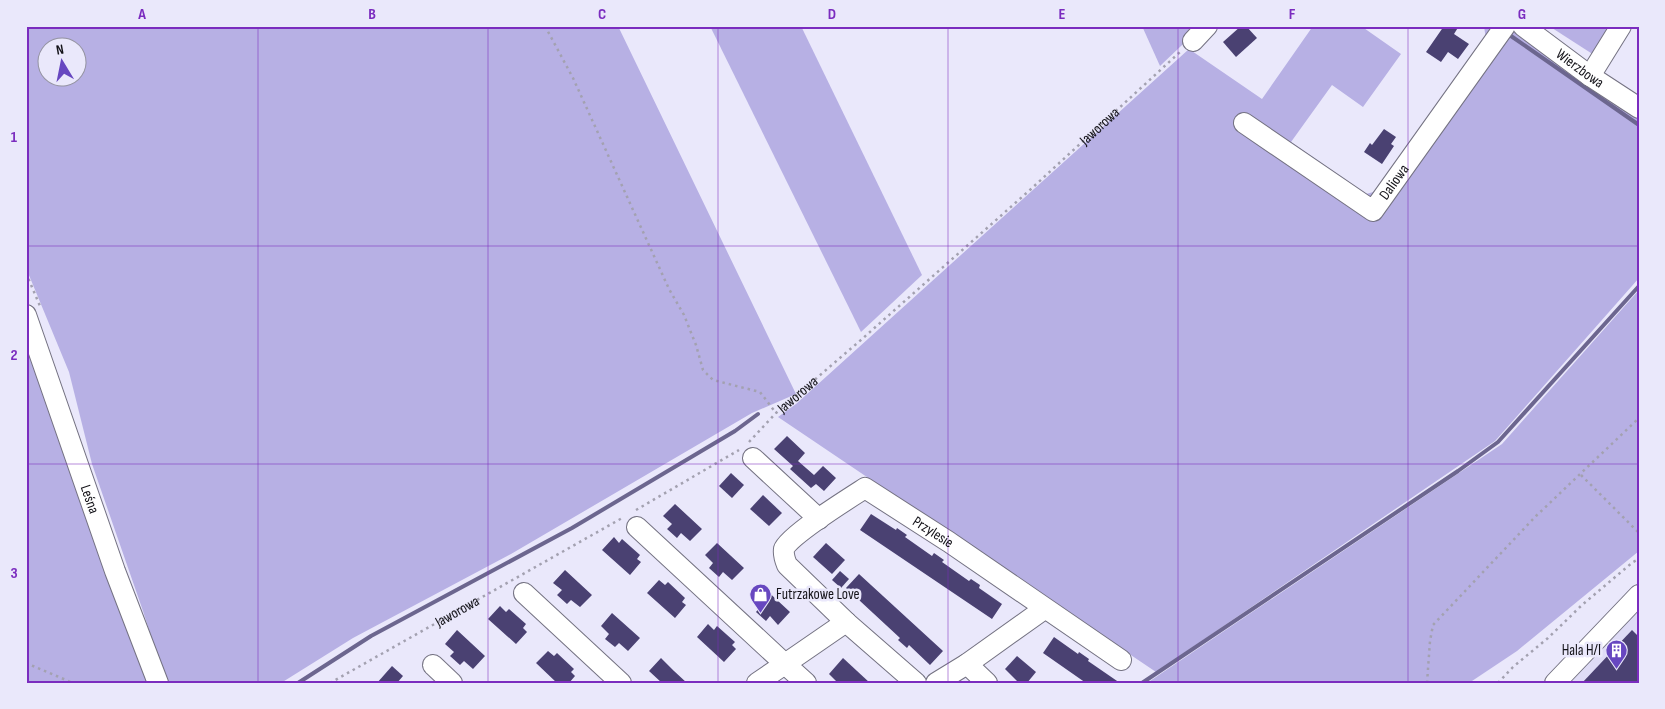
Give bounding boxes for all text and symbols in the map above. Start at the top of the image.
text: A [137,5,146,24]
text: B [368,5,376,24]
text: C [598,5,606,24]
text: D [828,5,836,24]
text: E [1059,5,1066,24]
text: F [1289,5,1296,24]
text: G [1518,5,1526,24]
north arrow [38,38,88,88]
text: N [55,41,65,59]
street label: Wierzbowa [1552,45,1607,93]
street label: Jaworowa [1075,103,1124,150]
text: 1 [11,128,18,147]
street label: Daliowa [1375,160,1413,204]
text: 2 [10,346,18,365]
street label: Jaworowa [773,372,822,418]
street label: Leśna [76,483,103,516]
street label: Przylesie [909,512,957,552]
text: 3 [10,564,18,583]
shop icon: Futrzakowe Love [748,582,772,613]
place label: Futrzakowe Love [776,585,860,604]
street label: Jaworowa [431,592,483,632]
building icon: Hala H/I [1605,638,1629,669]
place label: Hala H/I [1562,641,1601,660]

